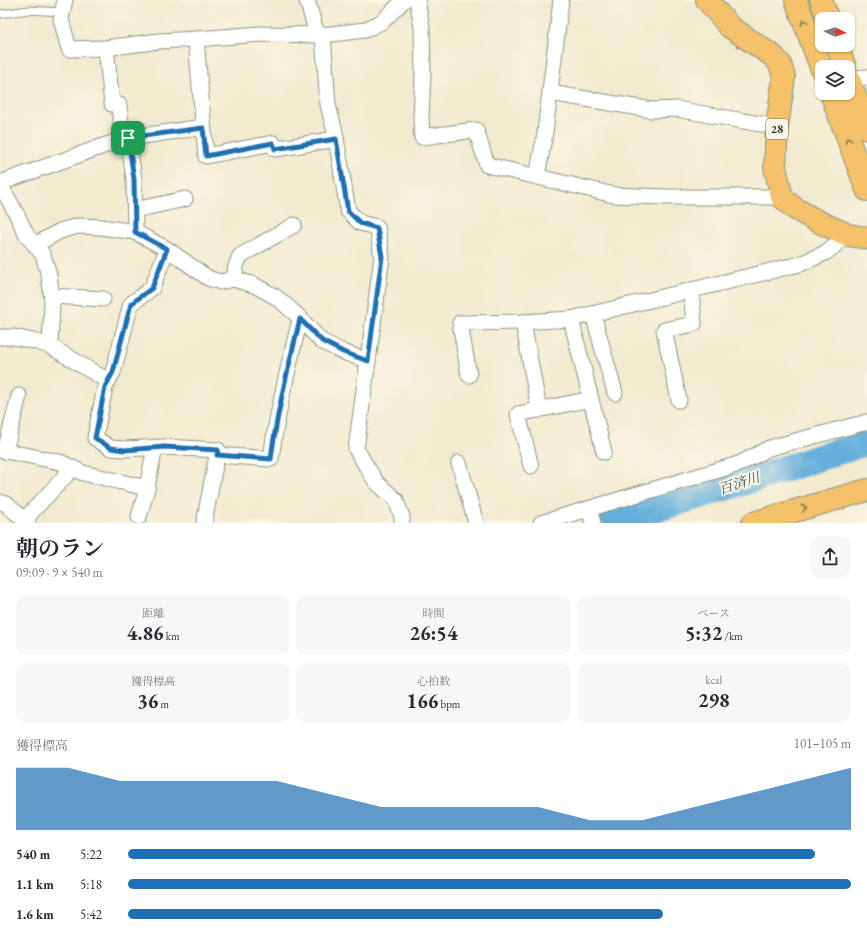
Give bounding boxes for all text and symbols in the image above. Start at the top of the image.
north arrow [815,12,855,52]
map controls [815,12,855,100]
one-way arrow [800,18,809,25]
button: layers [815,60,855,100]
road number: 28 [766,119,788,139]
pin [111,121,145,155]
icon: arrive [117,127,139,149]
one-way arrow [845,137,853,144]
water label: 百済川 [716,467,764,498]
one-way arrow [800,504,807,513]
text: 朝のラン [16,534,104,563]
button: share [809,536,851,578]
text: 09:09 · 9 × 540 m [16,564,103,581]
text: 距離 [142,606,164,620]
text: 時間 [422,606,444,620]
text: ペース [698,606,730,620]
text: 4.86 [127,620,164,646]
text: 26:54 [410,620,457,646]
text: 5:32 [685,620,722,646]
text: km [164,629,179,643]
text: /km [722,629,743,643]
text: kcal [706,673,722,687]
text: 獲得標高 [131,674,175,688]
text: 心拍数 [417,674,450,688]
text: 298 [698,687,730,713]
text: 36 [137,688,158,714]
text: 166 [407,688,438,714]
text: m [158,697,169,711]
text: bpm [438,697,460,711]
text: 101–105 m [794,735,851,752]
text: 獲得標高 [16,737,68,754]
text: 540 m [16,846,50,863]
text: 5:22 [80,846,102,863]
text: 1.1 km [16,876,54,893]
text: 5:18 [80,876,102,893]
text: 1.6 km [16,906,54,923]
text: 5:42 [80,906,102,923]

